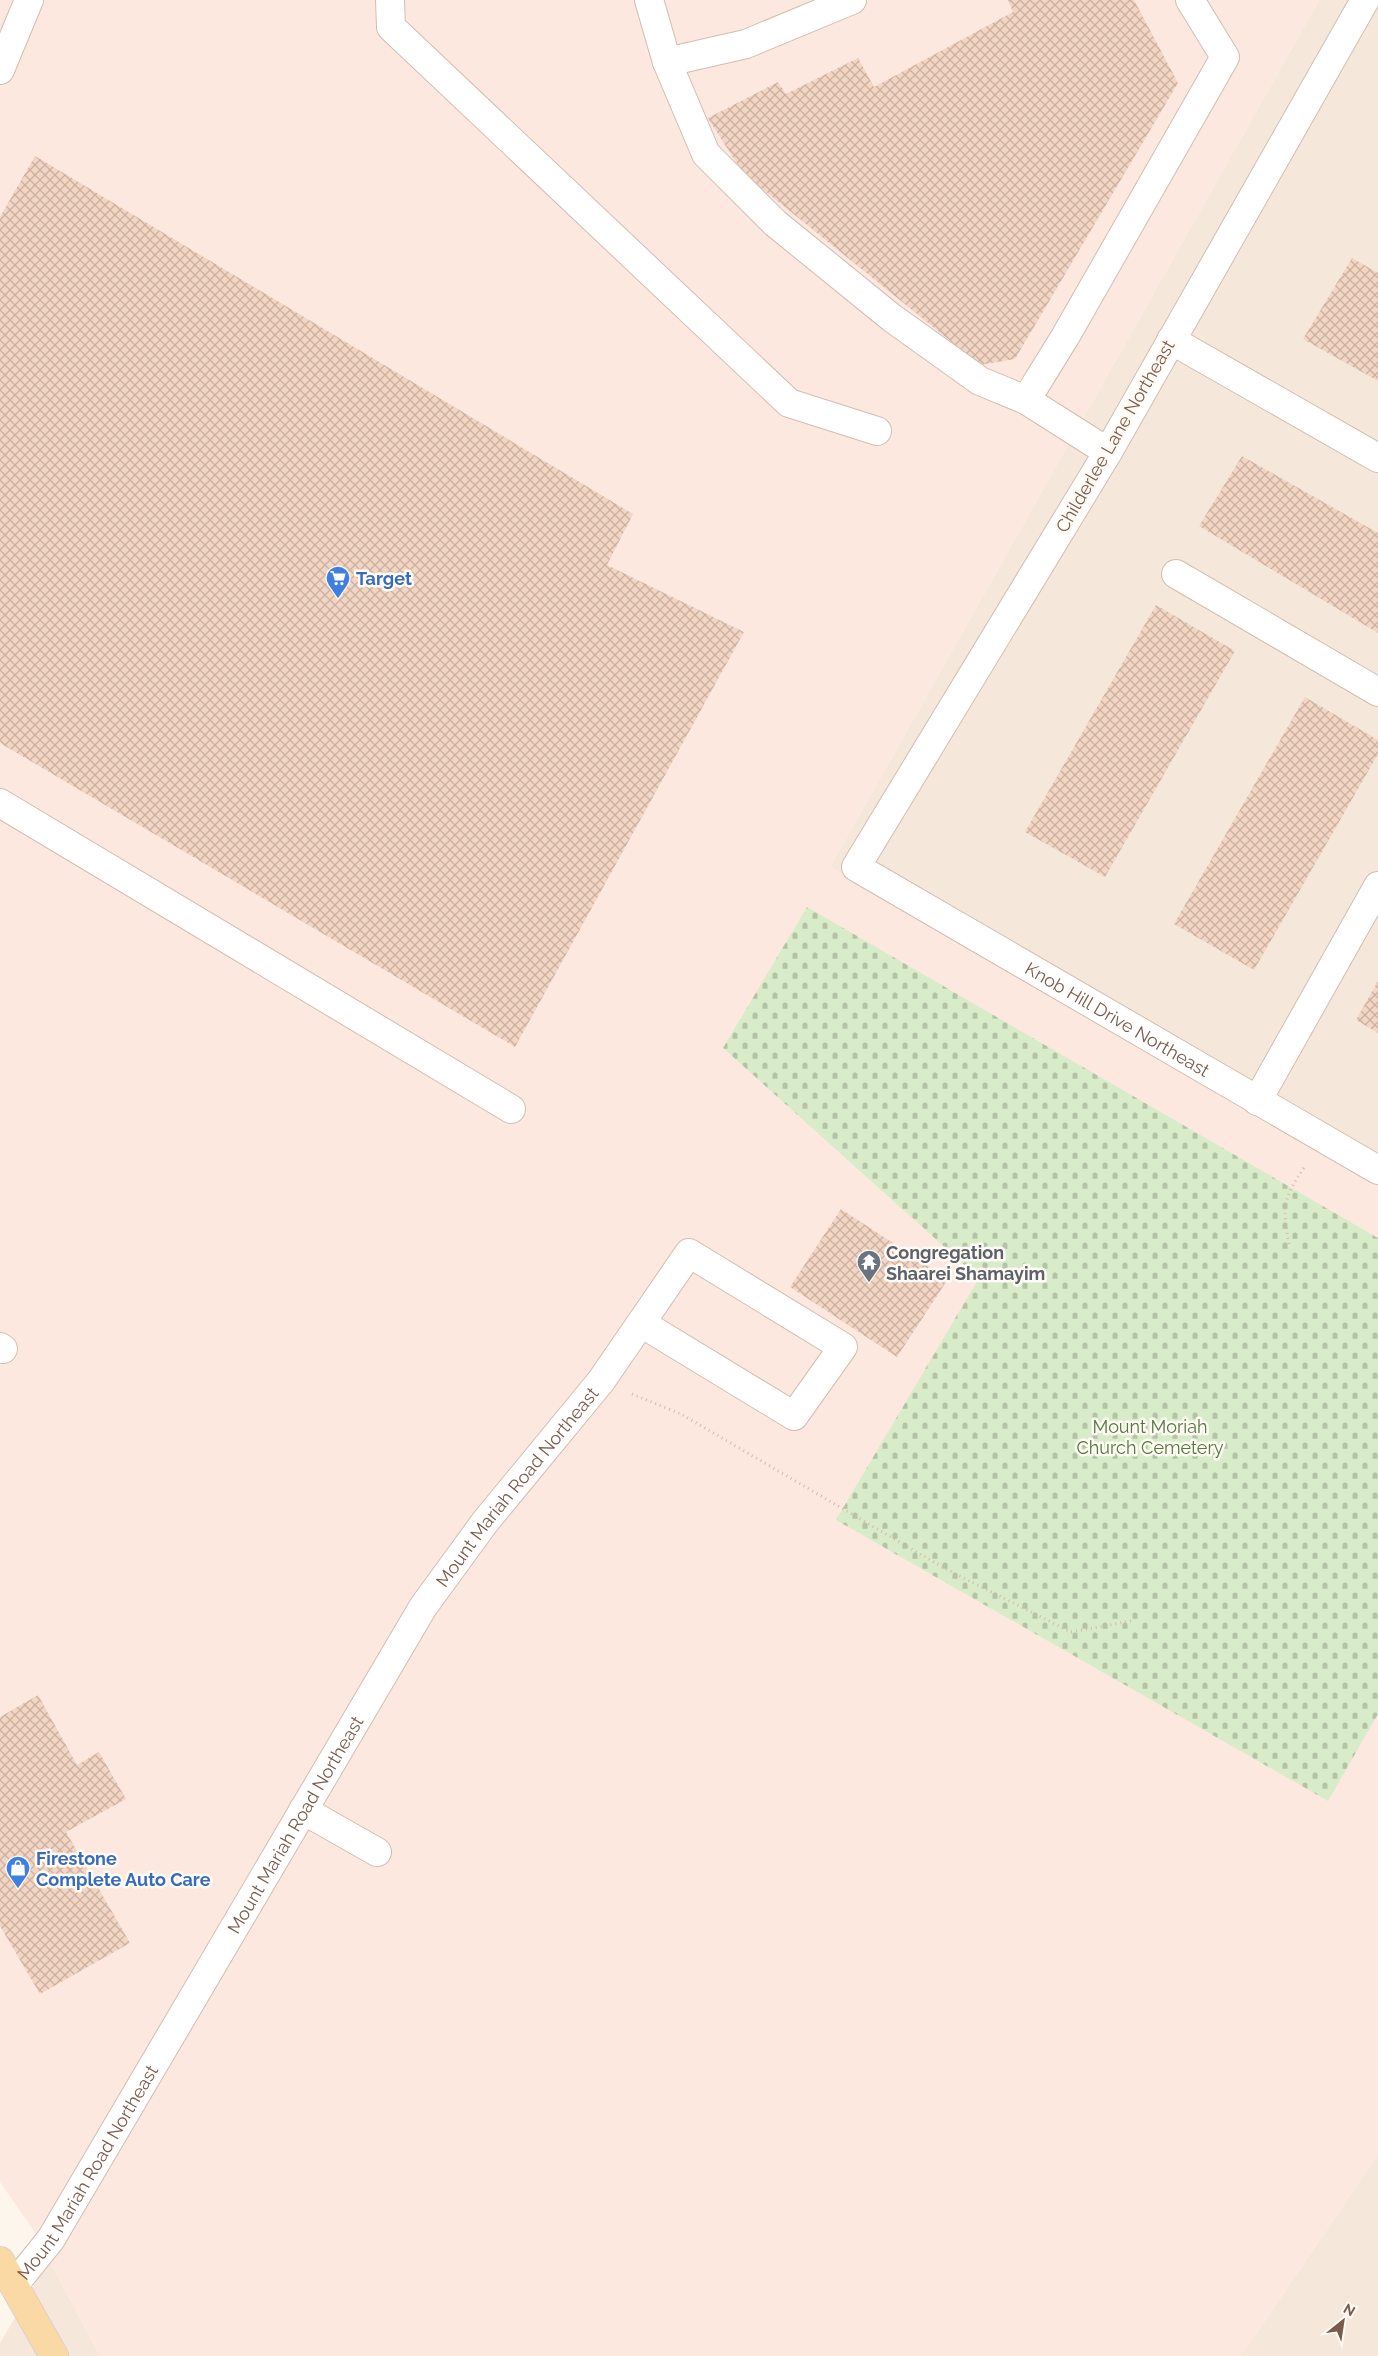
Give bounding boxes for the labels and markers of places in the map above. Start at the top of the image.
supermarket icon: Target [325,565,351,599]
place label: Target [356,568,412,589]
place label: Congregation Shaarei Shamayim [886,1242,1045,1284]
temple icon: Congregation Shaarei Shamayim [856,1249,882,1283]
place label: Firestone Complete Auto Care [36,1848,211,1890]
shop icon: Firestone Complete Auto Care [5,1855,31,1889]

